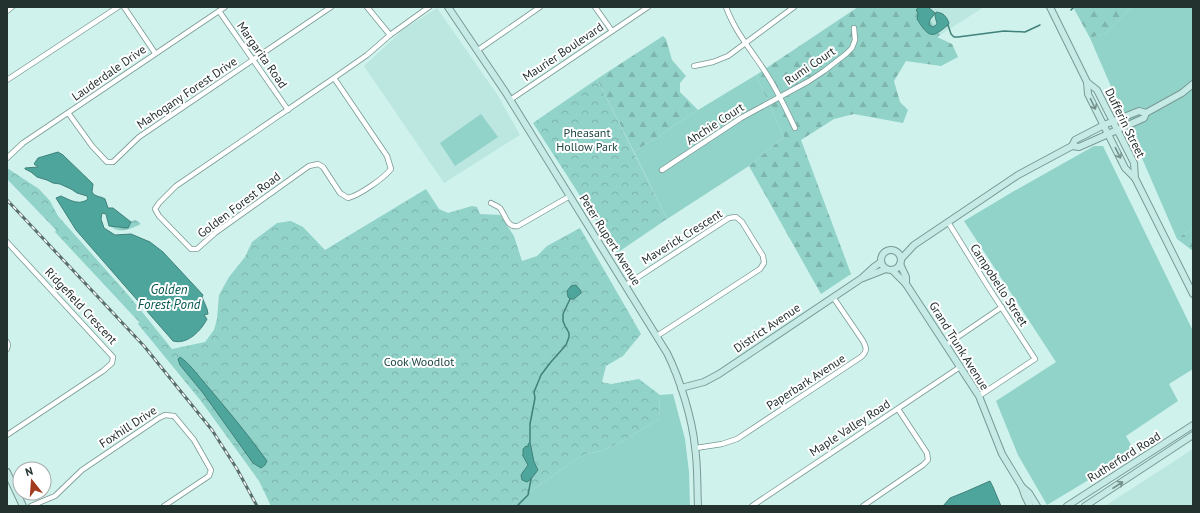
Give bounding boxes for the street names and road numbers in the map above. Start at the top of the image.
street label: Margarita Road [234,19,291,91]
street label: Maurier Boulevard [520,19,606,84]
street label: Lauderdale Drive [69,41,149,104]
street label: Rumi Court [782,43,838,88]
street label: Mahogany Forest Drive [134,53,240,132]
street label: Dufferin Street [1102,85,1149,160]
street label: Ahchie Court [683,99,746,148]
street label: Golden Forest Road [194,168,283,241]
street label: Peter Rupert Avenue [576,191,644,288]
street label: Maverick Crescent [639,206,725,267]
street label: Campobello Street [967,241,1032,329]
street label: Ridgefield Crescent [42,264,121,347]
street label: Grand Trunk Avenue [926,299,993,393]
street label: District Avenue [730,300,803,355]
street label: Paperbark Avenue [763,350,848,413]
street label: Maple Valley Road [807,396,893,459]
street label: Foxhill Drive [96,402,159,451]
street label: Rutherford Road [1084,428,1163,485]

